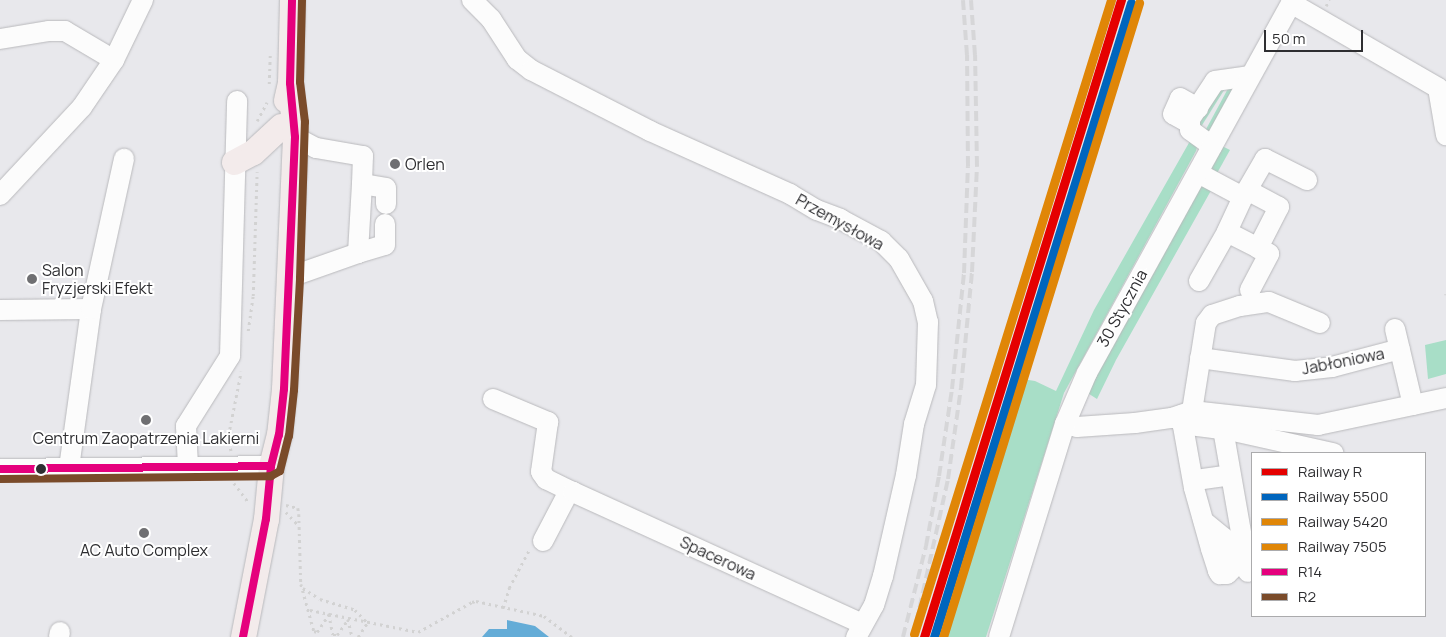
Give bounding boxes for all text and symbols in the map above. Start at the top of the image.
scale bar [1266,20,1365,52]
text: 50 m [1272,28,1306,49]
place label: Orlen [405,154,445,174]
marker: Orlen [389,158,401,170]
street label: Przemysłowa [792,190,888,254]
place label: Salon Fryzjerski Efekt [42,260,153,298]
street label: 30 Stycznia [1093,266,1151,350]
marker: Salon Fryzjerski Efekt [26,273,38,285]
street label: Jabłoniowa [1300,344,1386,378]
marker: Centrum Zaopatrzenia Lakierni [140,414,152,426]
place label: Centrum Zaopatrzenia Lakierni [33,428,259,448]
legend [1251,452,1426,617]
text: Railway R [1298,461,1362,482]
unlabelled marker [36,464,46,474]
text: Railway 5500 [1298,486,1388,507]
text: Railway 5420 [1298,511,1388,532]
marker: AC Auto Complex [138,527,150,539]
street label: Spacerowa [677,532,759,584]
text: Railway 7505 [1298,536,1387,557]
place label: AC Auto Complex [80,540,208,560]
text: R14 [1298,561,1322,582]
text: R2 [1298,586,1316,607]

